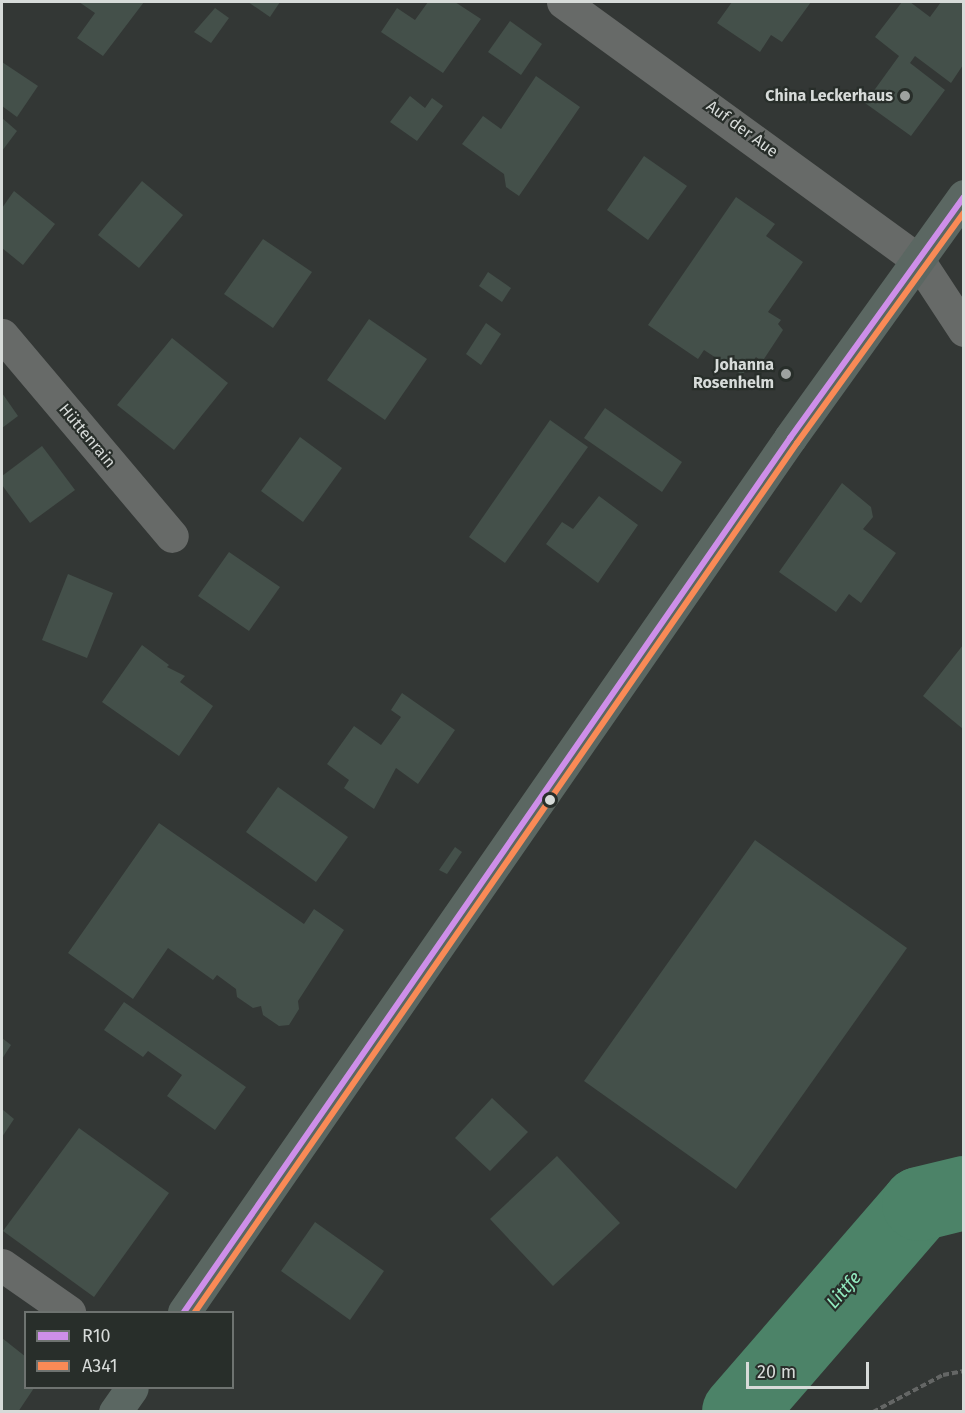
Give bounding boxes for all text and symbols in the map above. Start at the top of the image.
place label: China Leckerhaus [765,86,893,106]
marker: China Leckerhaus [898,89,912,103]
street label: Auf der Aue [702,97,782,161]
place label: Johanna Rosenhelm [693,355,774,393]
marker: Johanna Rosenhelm [779,367,793,381]
street label: Hüttenrain [55,400,119,472]
unlabelled marker [544,794,556,806]
water label: Littfe [822,1267,866,1313]
legend [24,1311,234,1389]
text: R10 [82,1325,110,1347]
scale bar [749,1350,872,1388]
text: A341 [82,1355,118,1377]
text: 20 m [757,1361,796,1383]

